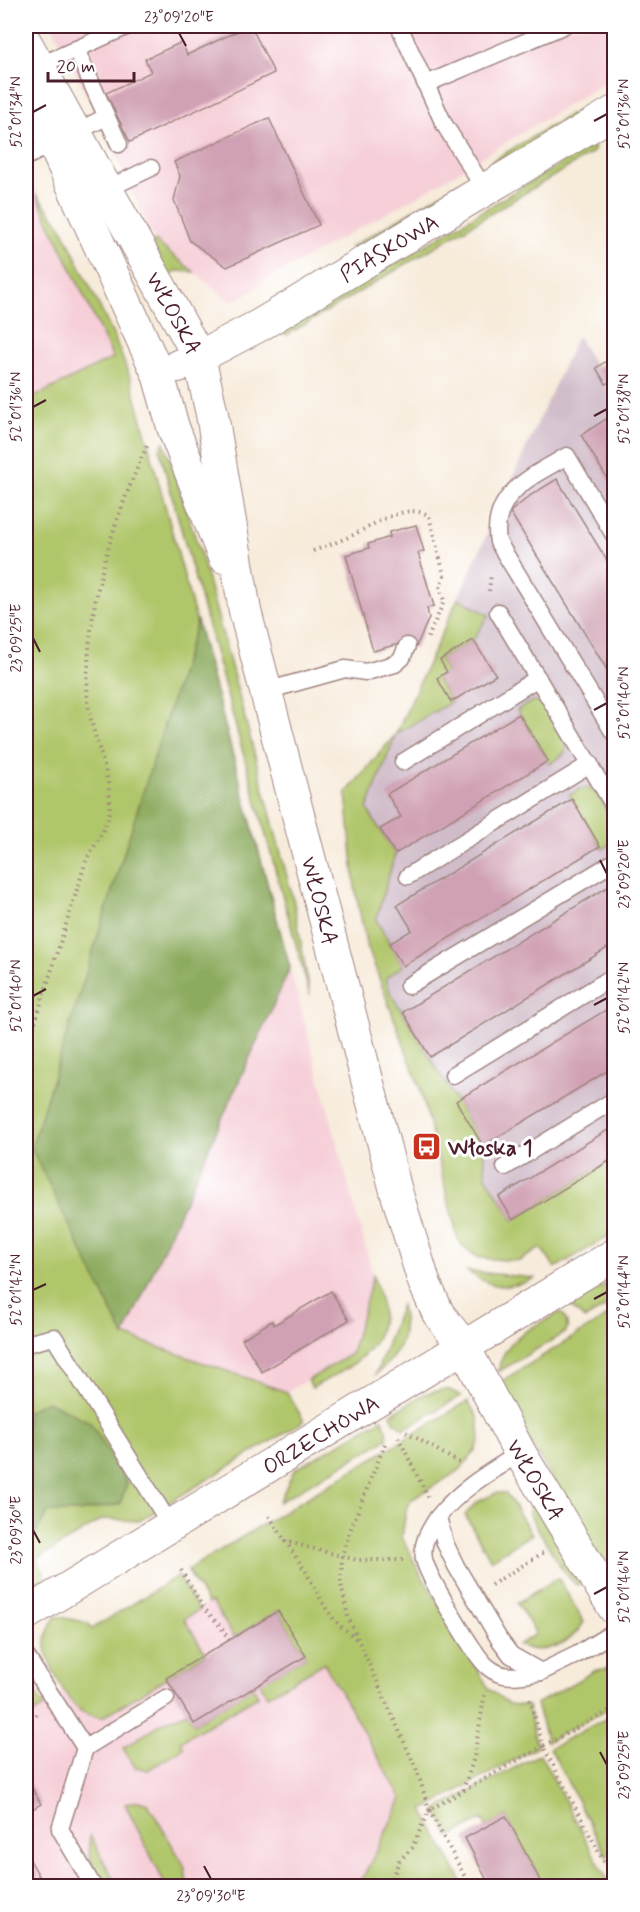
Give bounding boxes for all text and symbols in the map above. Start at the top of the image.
text: 23°09'20"E [144,8,214,28]
scale bar [48,45,134,83]
text: 20 m [57,55,95,79]
text: 52°01'34"N [7,76,27,148]
text: 52°01'36"N [615,79,635,149]
street label: PIASKOWA [335,209,444,290]
street label: WŁOSKA [139,267,207,360]
text: 52°01'36"N [7,372,27,442]
text: 52°01'38"N [615,374,635,444]
text: 23°09'25"E [7,603,27,672]
text: 52°01'40"N [615,667,635,739]
text: 23°09'20"E [615,839,635,909]
street label: WŁOSKA [294,854,343,948]
text: 52°01'40"N [7,960,27,1032]
text: 52°01'42"N [615,962,635,1034]
bus stop icon: Włoska 1 [411,1131,443,1163]
place label: Włoska 1 [447,1135,532,1163]
text: 52°01'42"N [7,1254,27,1326]
text: 52°01'44"N [615,1255,635,1329]
street label: ORZECHOWA [258,1390,385,1482]
street label: WŁOSKA [499,1435,570,1526]
text: 23°09'30"E [7,1495,27,1564]
text: 52°01'46"N [615,1551,635,1623]
text: 23°09'25"E [615,1730,635,1799]
text: 23°09'30"E [177,1887,246,1907]

